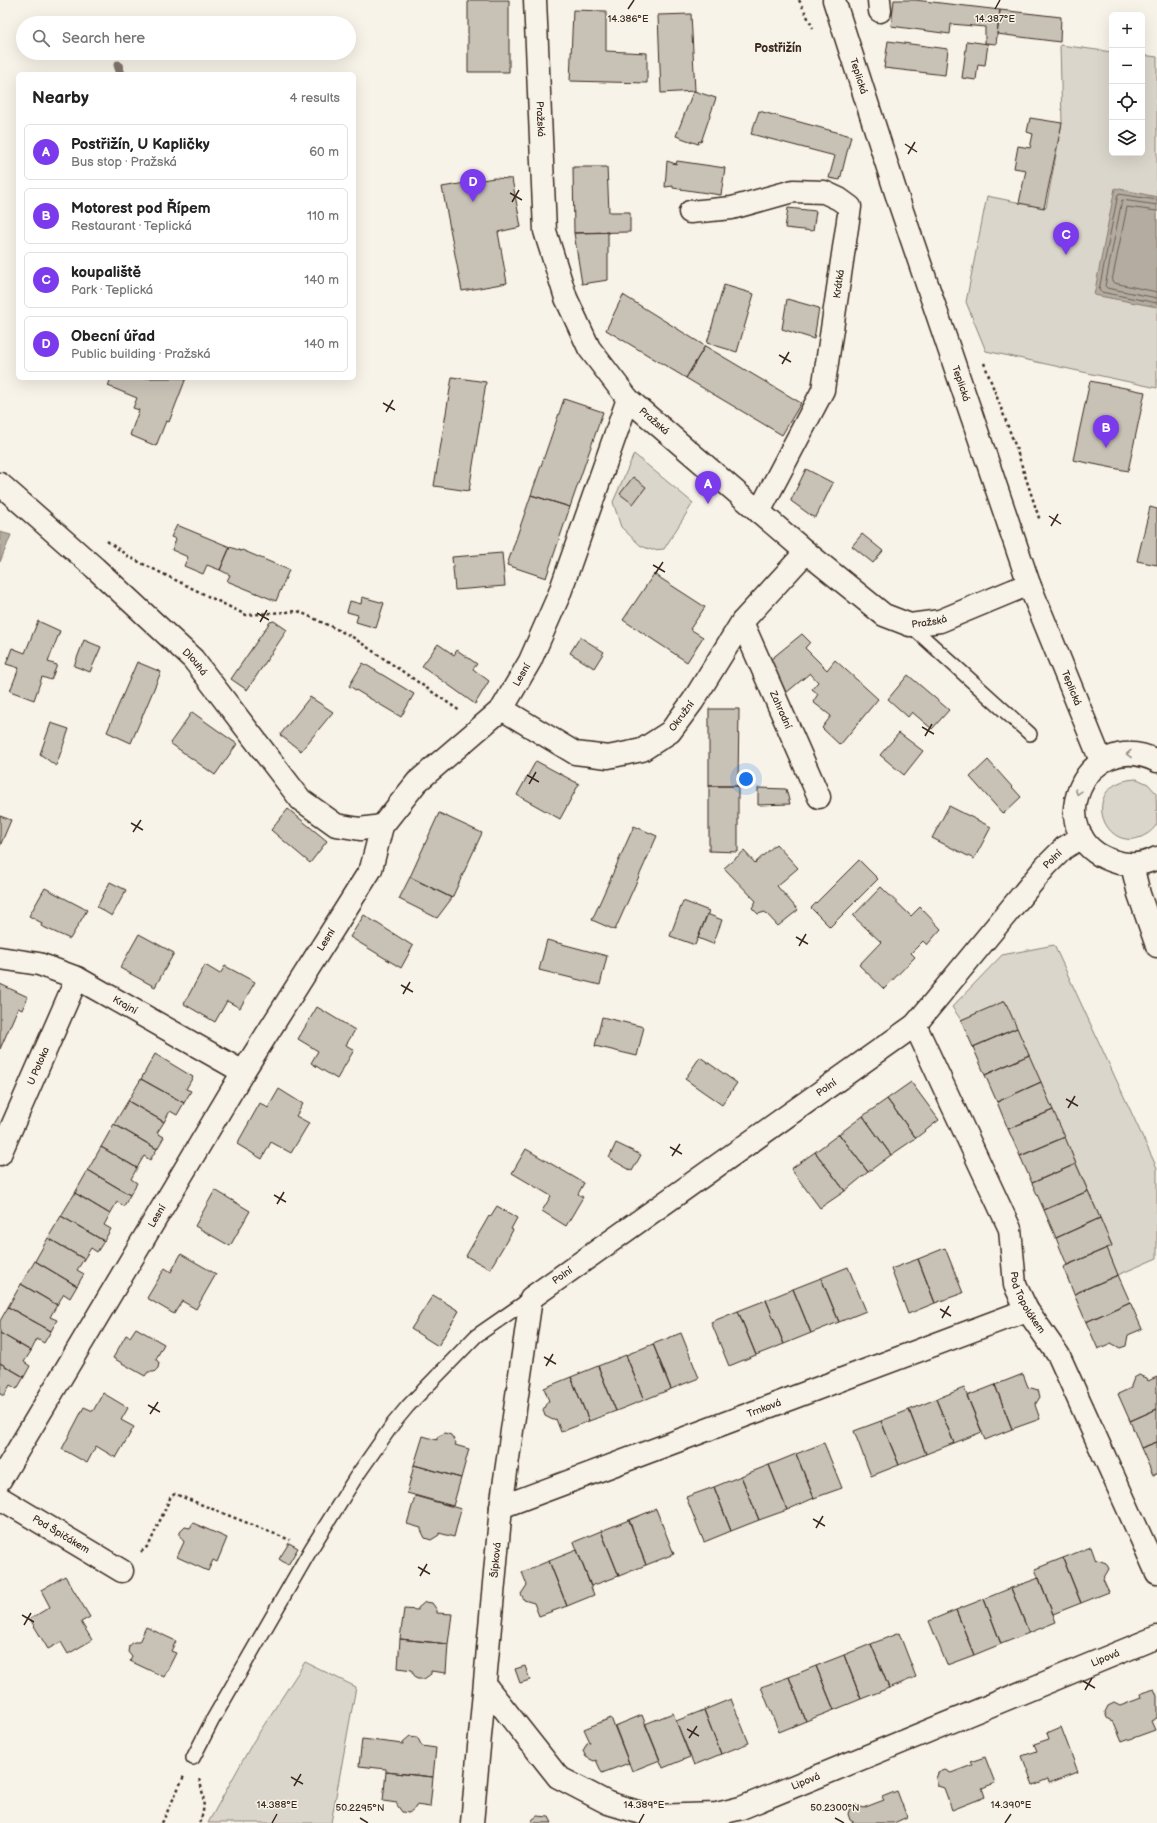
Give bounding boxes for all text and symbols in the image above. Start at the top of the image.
map controls [1109,12,1145,156]
button: + [1109,12,1145,48]
text: 14.386°E [607,13,649,25]
text: 14.387°E [975,13,1015,25]
search box [16,16,356,60]
icon: search [30,27,52,49]
text: Search here [62,29,145,48]
district label: Postřižín [754,41,802,56]
button: − [1109,48,1145,84]
street label: Teplická [847,57,870,96]
button: locate [1109,84,1145,120]
text: Nearby [32,88,89,108]
text: 4 results [290,90,340,106]
street label: Pražská [533,101,547,137]
button: layers [1109,120,1145,156]
text: Postřižín, U Kapličky [71,135,210,154]
text: A [42,144,50,160]
text: 60 m [309,144,339,160]
text: Bus stop · Pražská [71,154,177,170]
pin: D [460,169,486,202]
text: Motorest pod Řípem [71,199,211,218]
text: B [41,208,51,224]
text: 110 m [307,208,339,224]
text: Restaurant · Teplická [71,218,192,234]
pin: C [1053,222,1079,255]
text: koupaliště [71,263,141,282]
street label: Krátká [831,268,847,299]
text: C [41,272,51,288]
text: 140 m [304,272,339,288]
text: Park · Teplická [71,282,153,298]
text: Obecní úřad [71,327,155,346]
text: D [41,336,51,352]
text: 140 m [304,336,339,352]
text: Public building · Pražská [71,346,211,362]
street label: Teplická [949,364,973,403]
street label: Pražská [637,405,672,438]
pin: B [1093,415,1119,448]
pin: A [695,471,721,504]
street label: Pražská [911,613,949,631]
street label: Dlouhá [180,646,210,678]
street label: Lesní [511,661,534,688]
street label: Teplická [1059,669,1084,708]
street label: Zahradní [767,688,794,731]
street label: Okružní [666,698,697,734]
one-way arrow [1126,750,1132,759]
your location [736,769,756,789]
one-way arrow [1074,788,1083,795]
street label: Polní [1041,847,1065,871]
street label: Lesní [315,926,338,953]
street label: Krajní [111,994,140,1017]
street label: U Potoka [25,1045,52,1087]
street label: Polní [814,1076,839,1099]
street label: Lesní [146,1202,169,1230]
street label: Polní [550,1264,575,1287]
street label: Pod Topolákem [1008,1271,1048,1336]
street label: Trnková [745,1396,783,1420]
street label: Pod Špičákem [30,1513,92,1556]
street label: Šípková [489,1542,504,1578]
street label: Lipová [1089,1647,1122,1669]
street label: Lipová [790,1770,822,1793]
text: 14.388°E [257,1799,298,1811]
text: 14.389°E [624,1799,665,1811]
text: 14.390°E [991,1799,1032,1811]
text: 50.2295°N [336,1802,384,1814]
text: 50.2300°N [810,1802,860,1814]

